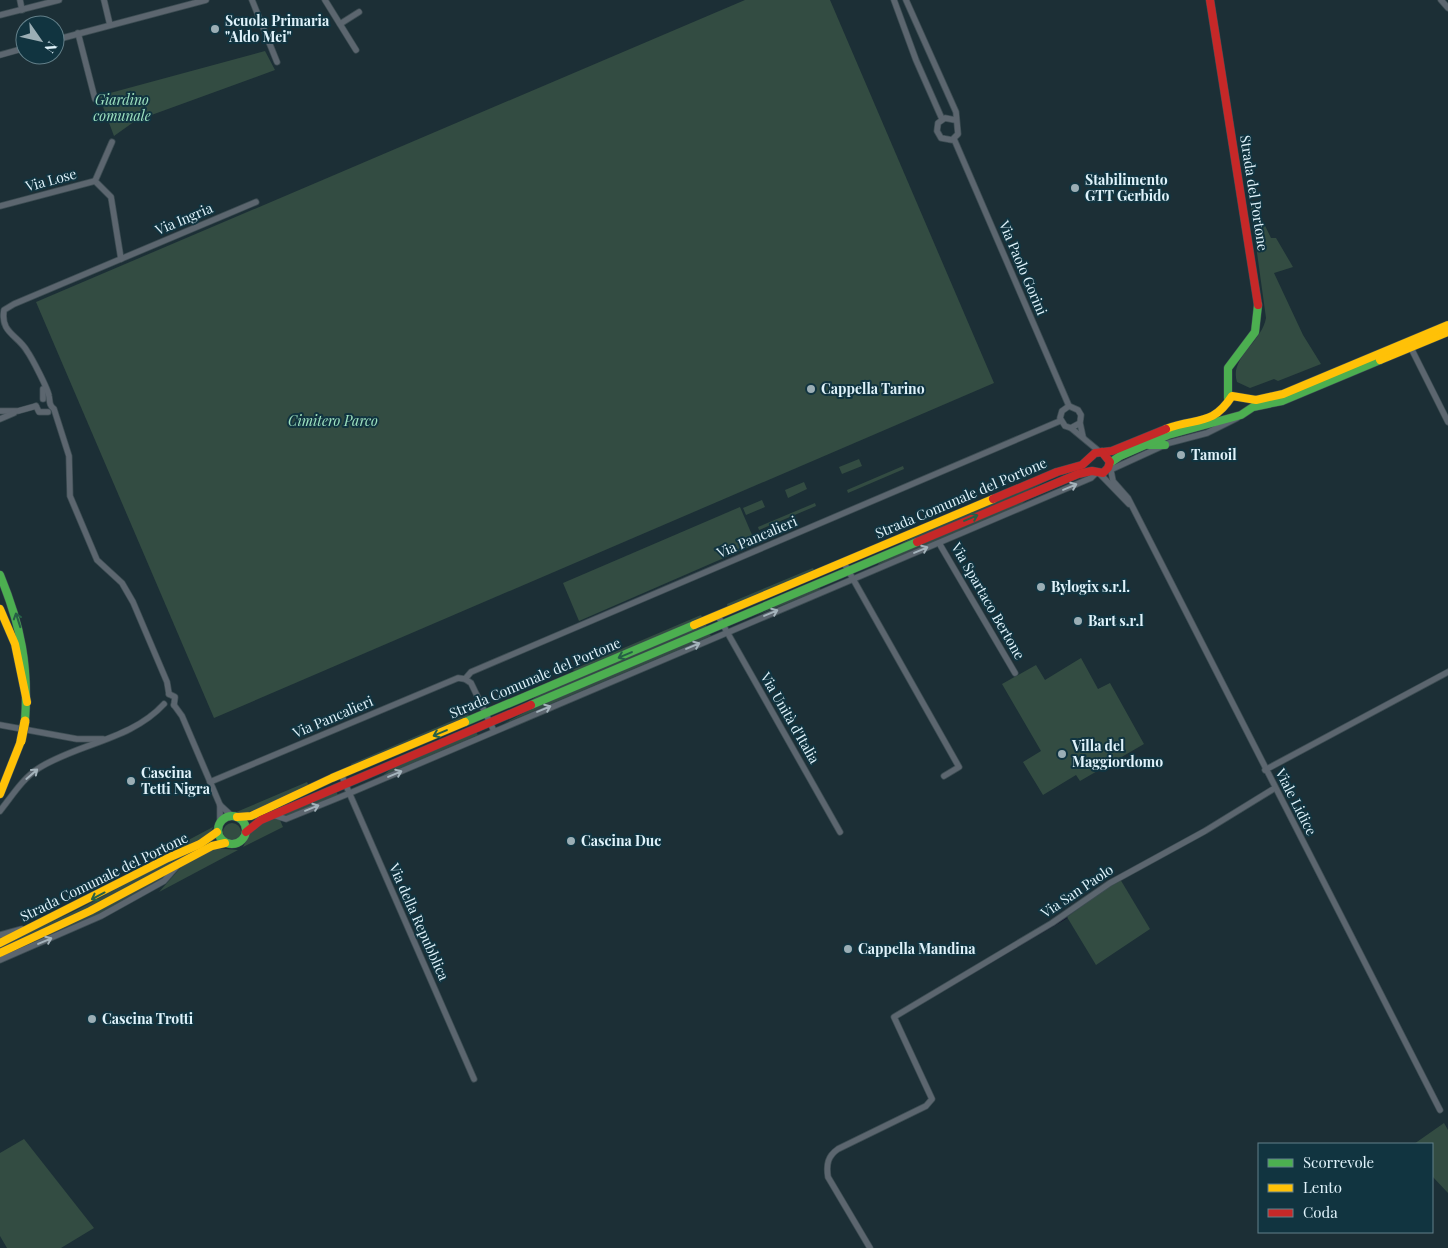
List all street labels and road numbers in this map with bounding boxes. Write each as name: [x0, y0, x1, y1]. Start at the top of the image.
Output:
street label: Strada del Portone: [1236, 134, 1273, 252]
street label: Via Lose: [22, 164, 78, 196]
street label: Via Ingria: [151, 198, 215, 239]
street label: Via Paolo Gorini: [995, 217, 1052, 318]
street label: Strada Comunale del Portone: [872, 453, 1049, 542]
street label: Via Pancalieri: [713, 511, 800, 562]
street label: Via Spartaco Bertone: [947, 538, 1030, 663]
street label: Strada Comunale del Portone: [446, 633, 623, 722]
street label: Via Unità d'Italia: [756, 668, 824, 767]
street label: Via Pancalieri: [289, 691, 376, 742]
street label: Viale Lidice: [1271, 764, 1321, 838]
street label: Strada Comunale del Portone: [17, 828, 191, 926]
street label: Via della Repubblica: [385, 859, 454, 983]
street label: Via San Paolo: [1036, 859, 1117, 922]

